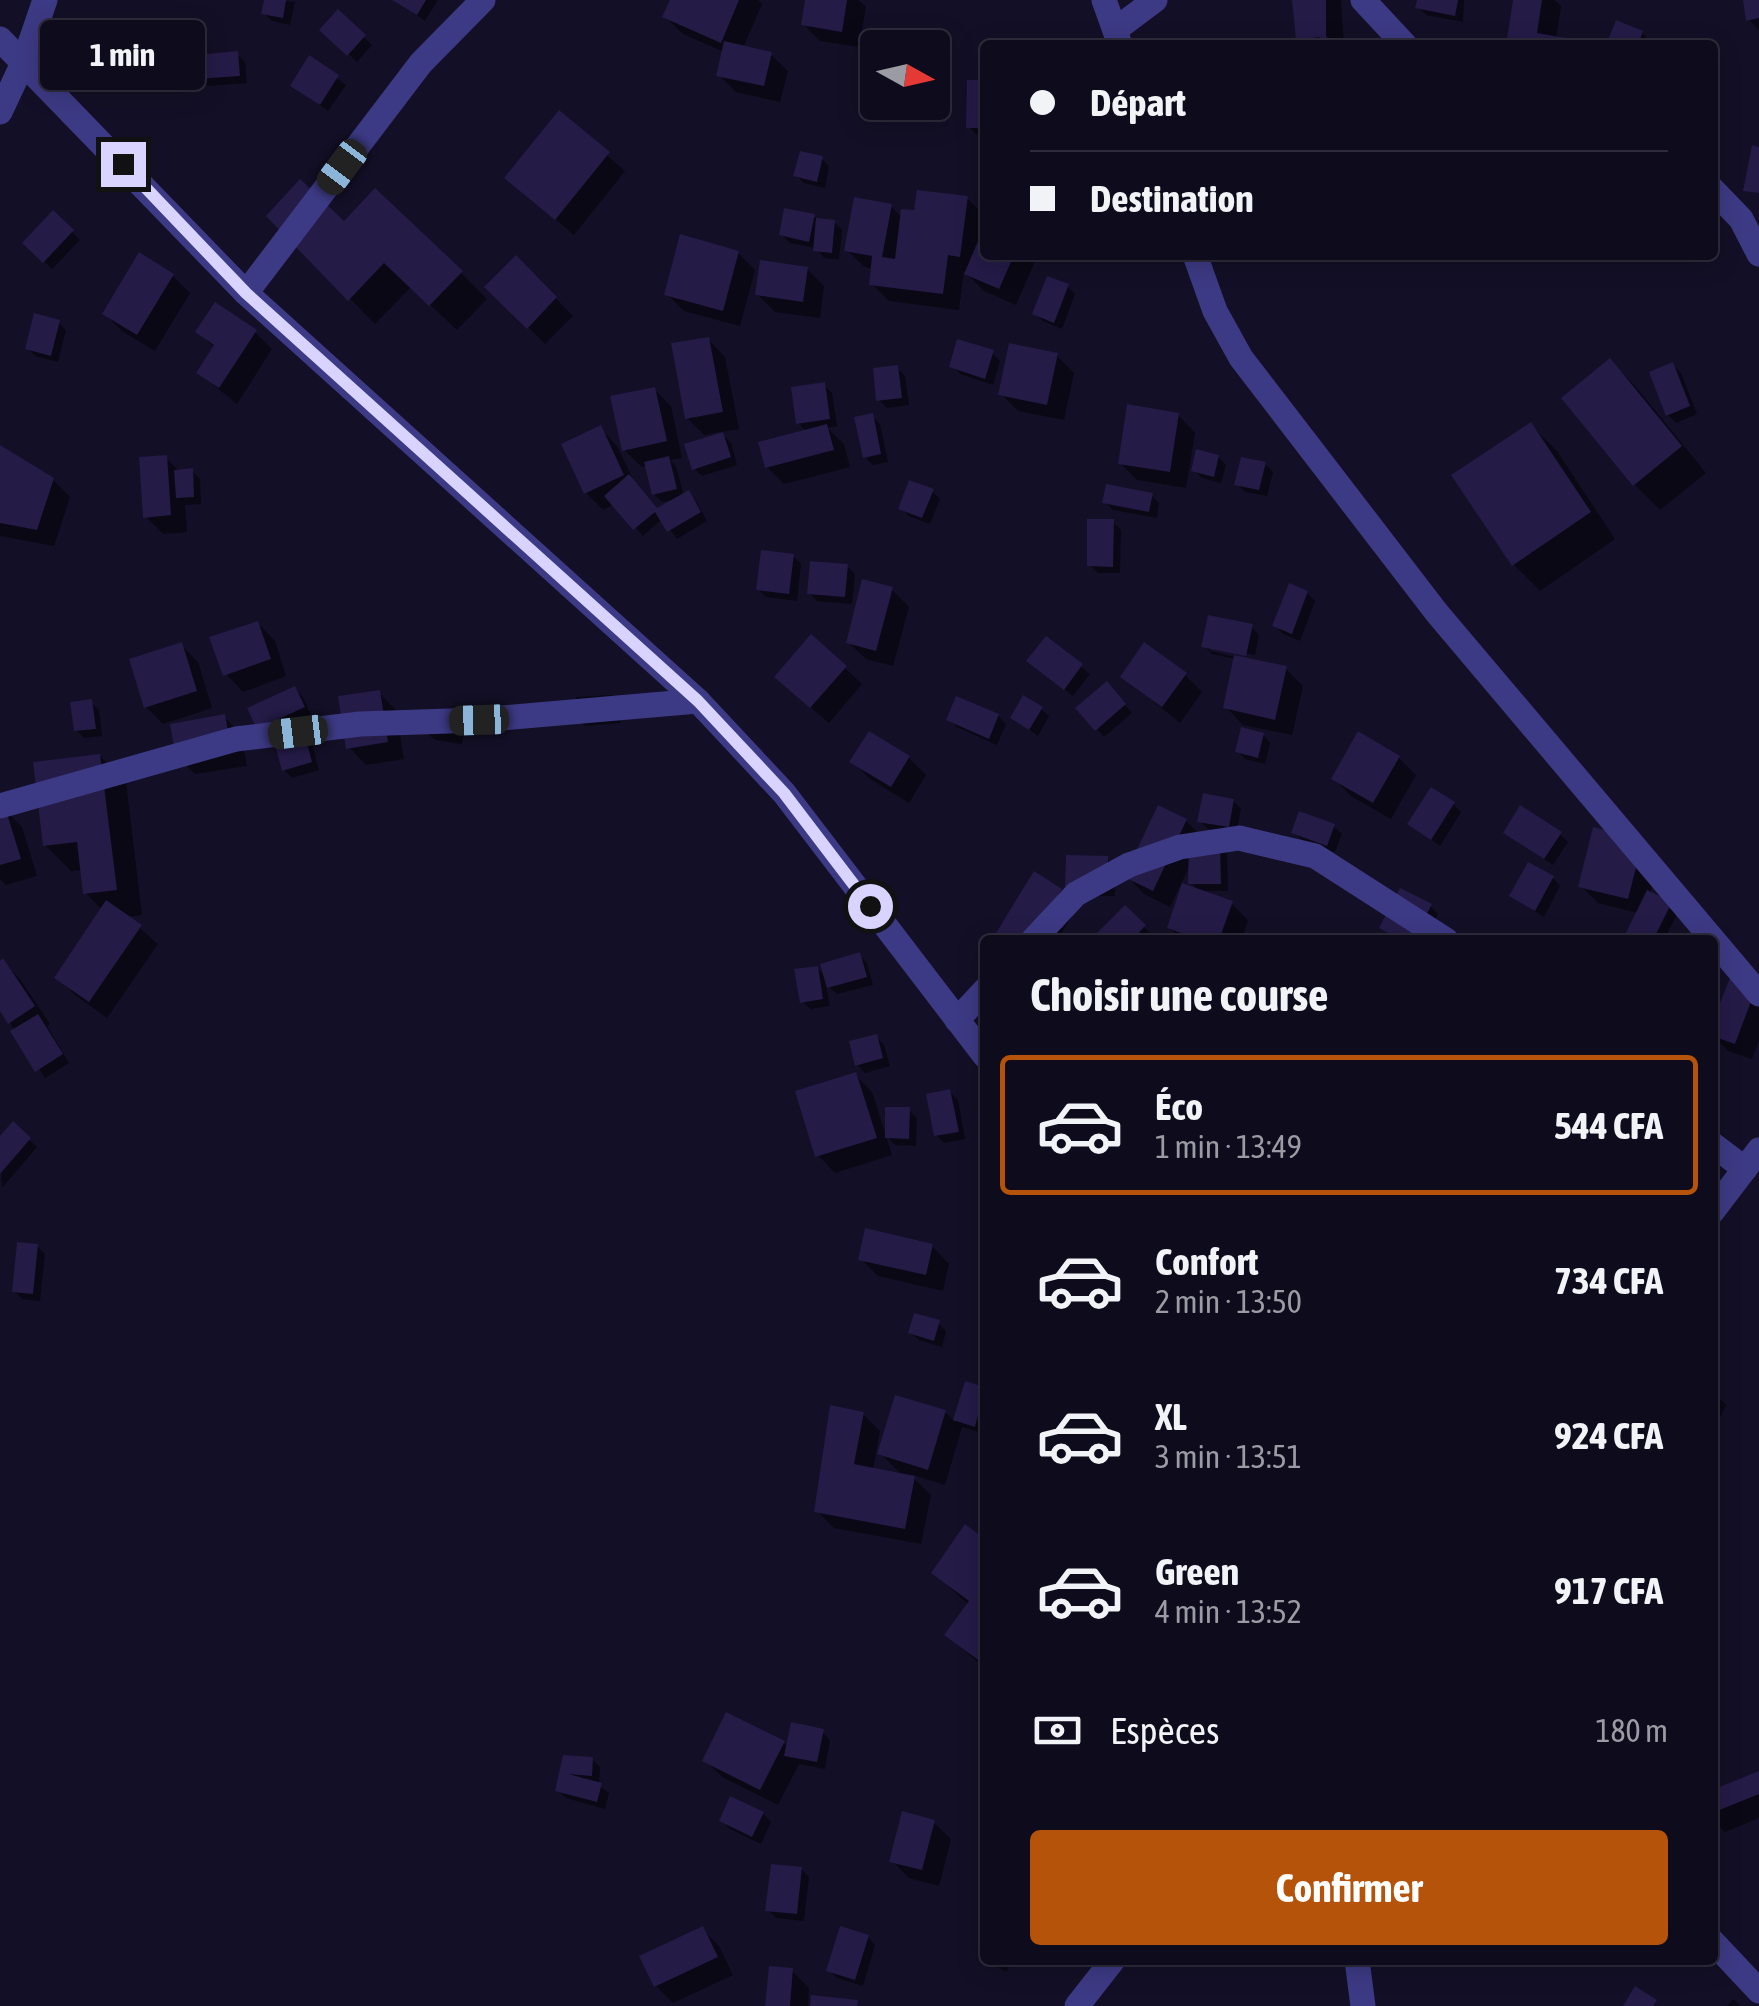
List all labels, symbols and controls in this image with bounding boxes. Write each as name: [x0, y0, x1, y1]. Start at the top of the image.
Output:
callout: 1 min: [41, 19, 206, 89]
north arrow: [860, 30, 950, 120]
map controls: [860, 30, 950, 120]
text: 1 min: [90, 36, 155, 73]
text: Départ: [1090, 81, 1186, 124]
car: [312, 134, 372, 200]
route end: [101, 142, 146, 187]
text: Destination: [1090, 177, 1254, 220]
car: [448, 704, 510, 736]
car: [266, 713, 330, 751]
route start: [848, 884, 893, 929]
text: Choisir une course: [1030, 969, 1329, 1021]
icon: car: [1035, 1080, 1125, 1170]
text: Éco: [1155, 1085, 1203, 1128]
text: 544 CFA: [1554, 1104, 1663, 1147]
text: 1 min · 13:49: [1155, 1128, 1302, 1165]
icon: car: [1035, 1235, 1125, 1325]
text: Confort: [1155, 1240, 1259, 1283]
text: 734 CFA: [1554, 1259, 1663, 1302]
text: 2 min · 13:50: [1155, 1283, 1302, 1320]
icon: car: [1035, 1390, 1125, 1480]
text: XL: [1155, 1395, 1187, 1438]
text: 924 CFA: [1554, 1414, 1663, 1457]
text: 3 min · 13:51: [1155, 1438, 1302, 1475]
icon: car: [1035, 1545, 1125, 1635]
text: Green: [1155, 1550, 1239, 1593]
text: 917 CFA: [1554, 1569, 1663, 1612]
text: 4 min · 13:52: [1155, 1593, 1302, 1630]
icon: cash: [1030, 1703, 1085, 1758]
text: Espèces: [1110, 1709, 1219, 1752]
text: 180 m: [1595, 1712, 1668, 1749]
button: Confirmer: [1030, 1830, 1668, 1945]

